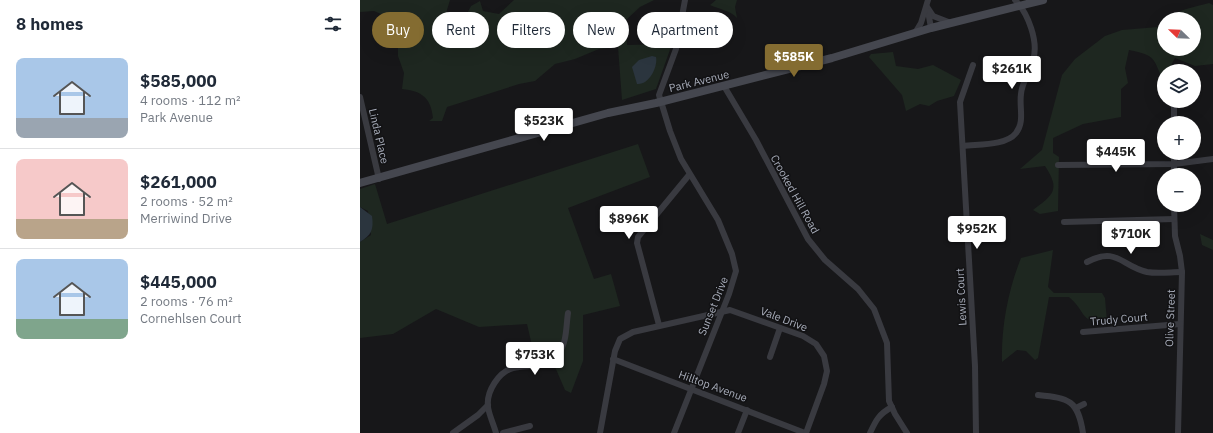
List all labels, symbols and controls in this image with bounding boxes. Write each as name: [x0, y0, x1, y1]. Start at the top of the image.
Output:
chip: Buy: [372, 12, 424, 48]
chip: Rent: [432, 12, 489, 48]
chip: Filters: [497, 12, 565, 48]
chip: New: [573, 12, 629, 48]
chip: Apartment: [637, 12, 733, 48]
north arrow: [1157, 12, 1201, 56]
map controls: [1157, 12, 1201, 212]
text: 8 homes: [16, 13, 83, 35]
icon: filters: [322, 13, 344, 35]
pin: $585K: [766, 44, 822, 78]
text: $585K: [774, 48, 814, 65]
pin: $261K: [984, 56, 1040, 90]
text: $261K: [992, 60, 1032, 77]
button: layers: [1157, 64, 1201, 108]
street label: Park Avenue: [667, 67, 731, 95]
text: $585,000: [140, 70, 217, 92]
icon: home: [48, 74, 96, 122]
text: 4 rooms · 112 m²: [140, 92, 241, 109]
street label: Linda Place: [366, 107, 392, 165]
pin: $523K: [516, 108, 572, 142]
text: Park Avenue: [140, 109, 213, 126]
text: $523K: [524, 112, 564, 129]
button: +: [1157, 116, 1201, 160]
pin: $445K: [1088, 139, 1144, 173]
text: $445K: [1096, 143, 1136, 160]
street label: Crooked Hill Road: [768, 152, 822, 236]
button: −: [1157, 168, 1201, 212]
text: $261,000: [140, 171, 217, 193]
icon: home: [48, 175, 96, 223]
text: 2 rooms · 52 m²: [140, 193, 233, 210]
pin: $896K: [601, 206, 657, 240]
text: Merriwind Drive: [140, 210, 232, 227]
text: $896K: [609, 210, 649, 227]
pin: $952K: [949, 216, 1005, 250]
text: $952K: [957, 220, 997, 237]
pin: $710K: [1103, 221, 1159, 255]
text: $710K: [1111, 225, 1151, 242]
street label: Lewis Court: [952, 268, 970, 326]
text: $445,000: [140, 271, 217, 293]
icon: home: [48, 275, 96, 323]
street label: Sunset Drive: [695, 275, 731, 337]
street label: Olive Street: [1162, 289, 1178, 347]
text: 2 rooms · 76 m²: [140, 293, 233, 310]
street label: Vale Drive: [758, 304, 810, 334]
street label: Trudy Court: [1090, 309, 1148, 328]
text: Cornehlsen Court: [140, 310, 242, 327]
pin: $753K: [507, 342, 563, 376]
text: $753K: [515, 346, 555, 363]
street label: Hilltop Avenue: [677, 367, 749, 405]

